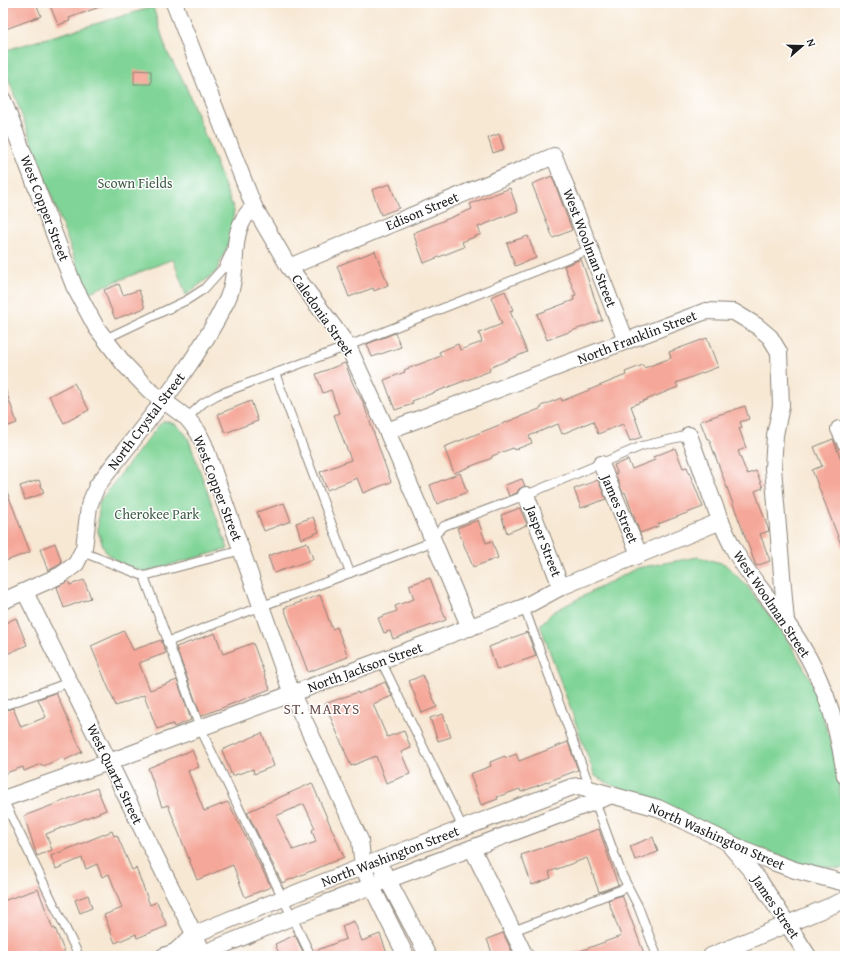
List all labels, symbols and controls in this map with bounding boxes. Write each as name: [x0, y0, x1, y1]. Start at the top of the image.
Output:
north arrow: [782, 26, 822, 66]
text: N: [803, 36, 820, 49]
street label: West Copper Street: [16, 152, 74, 264]
park label: Scown Fields: [97, 173, 173, 193]
street label: West Woolman Street: [558, 186, 622, 310]
street label: Edison Street: [382, 187, 462, 235]
street label: Caledonia Street: [287, 270, 359, 360]
street label: North Franklin Street: [574, 305, 700, 369]
street label: North Crystal Street: [103, 368, 189, 474]
street label: West Copper Street: [189, 432, 247, 544]
street label: James Street: [596, 470, 644, 547]
street label: Jasper Street: [521, 501, 567, 580]
park label: Cherokee Park: [115, 504, 200, 524]
street label: West Woolman Street: [729, 546, 815, 662]
street label: North Jackson Street: [305, 637, 425, 697]
district label: ST. MARYS: [284, 698, 360, 719]
street label: West Quartz Street: [82, 720, 148, 828]
street label: North Washington Street: [646, 797, 788, 875]
street label: North Washington Street: [318, 820, 462, 892]
street label: James Street: [746, 869, 805, 943]

